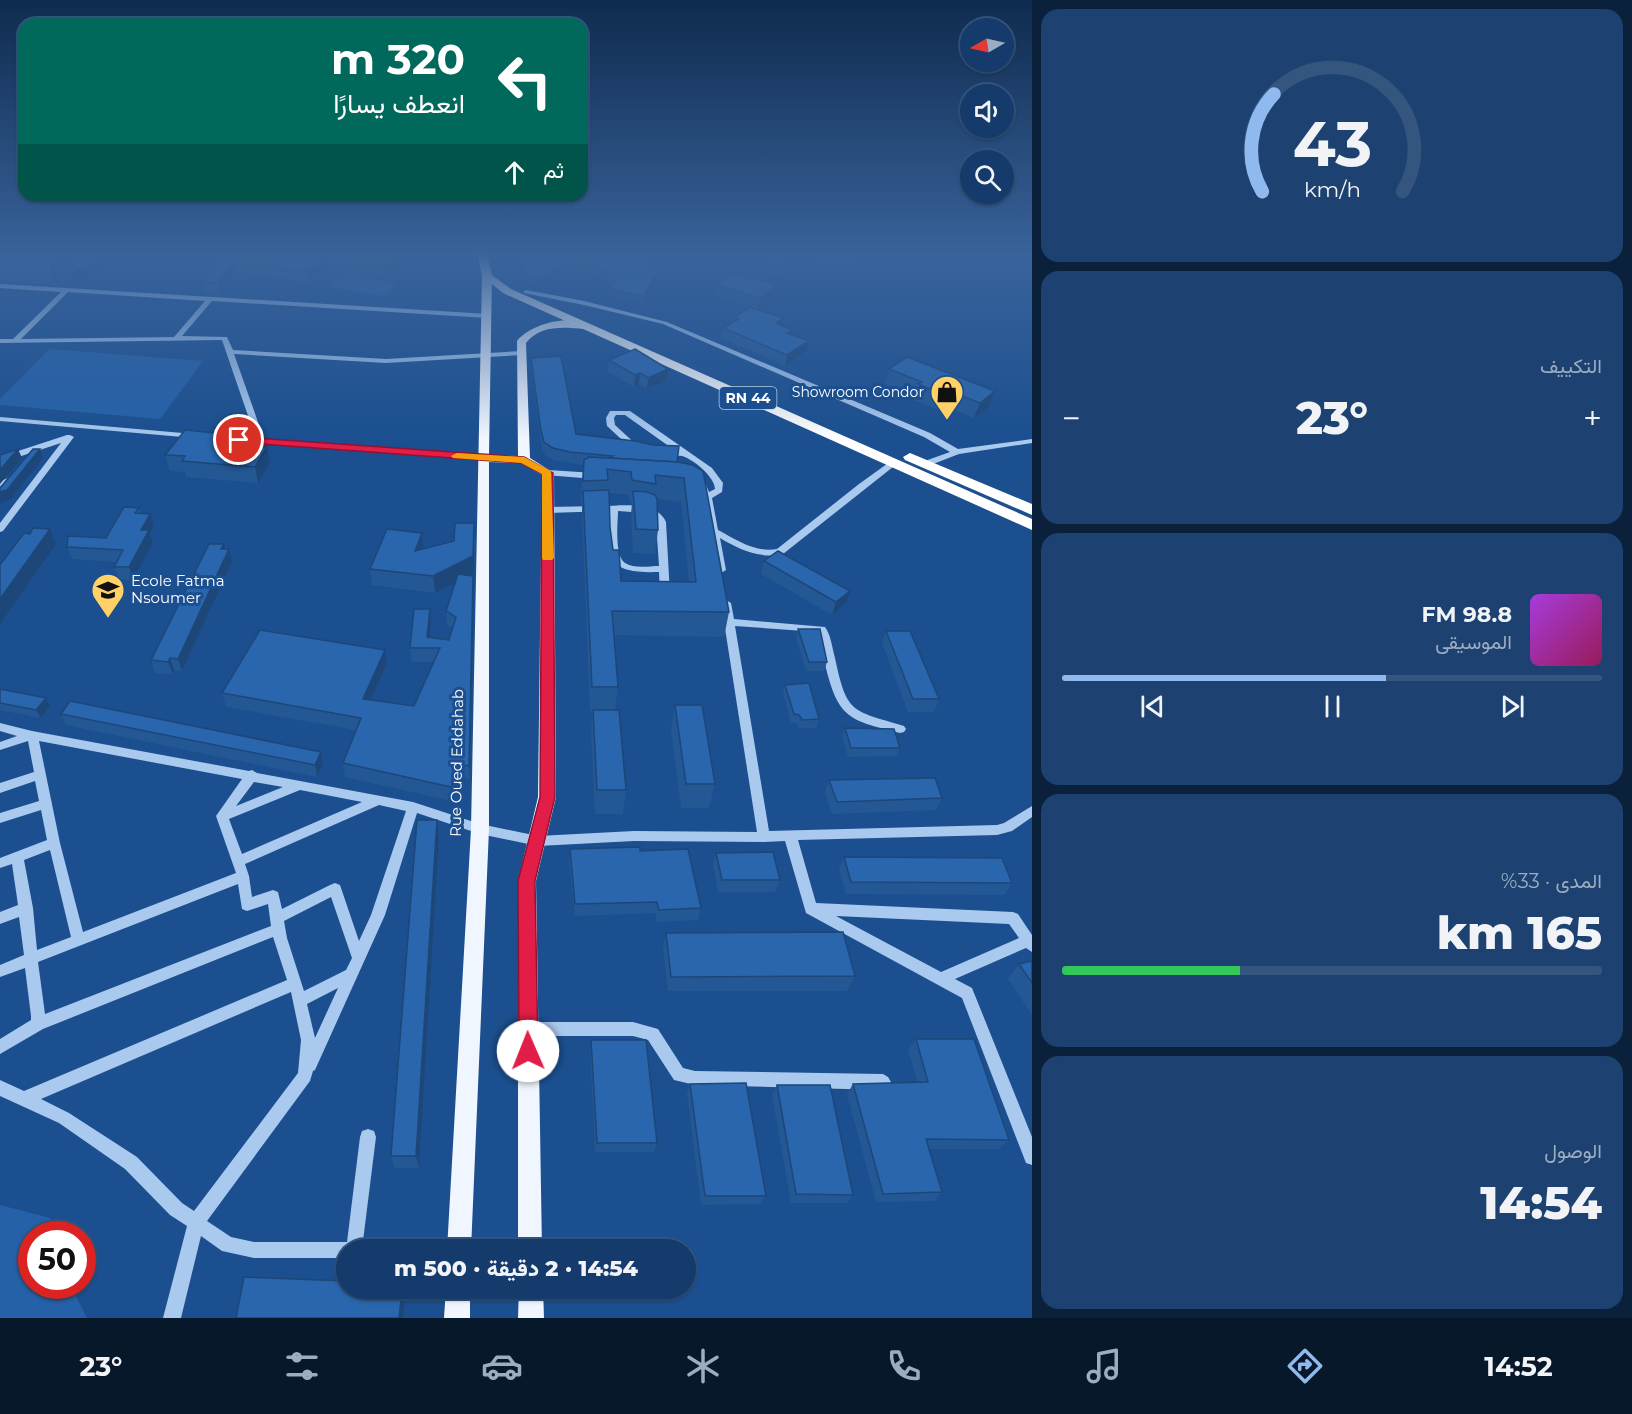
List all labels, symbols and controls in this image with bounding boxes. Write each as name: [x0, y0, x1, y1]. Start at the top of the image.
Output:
north arrow: [960, 18, 1014, 72]
map controls: [960, 18, 1014, 204]
text: 320 m: [331, 33, 465, 85]
icon: left: [486, 42, 564, 120]
button: sound: [960, 84, 1014, 138]
text: انعطف يسارًا: [333, 87, 465, 120]
text: 43: [1292, 107, 1372, 183]
button: search: [960, 150, 1014, 204]
icon: ahead: [498, 156, 531, 189]
text: ثم: [543, 157, 564, 184]
text: km/h: [1303, 177, 1361, 203]
text: التكييف: [1540, 354, 1602, 378]
shop icon: Showroom Condor: [929, 374, 965, 421]
place label: Showroom Condor: [792, 383, 924, 401]
road number: RN 44: [720, 387, 777, 409]
text: 23°: [1296, 390, 1368, 445]
text: −: [1062, 398, 1081, 438]
text: +: [1583, 398, 1602, 438]
pin: [213, 414, 264, 465]
icon: arrive: [222, 423, 255, 456]
place label: Ecole Fatma Nsoumer: [131, 571, 225, 607]
school or university icon: Ecole Fatma Nsoumer: [90, 572, 126, 619]
text: 98.8 FM: [1421, 601, 1512, 628]
text: الموسيقى: [1435, 630, 1512, 654]
street label: Rue Oued Eddahab: [446, 689, 467, 837]
icon: previous: [1136, 690, 1169, 723]
icon: pause: [1316, 690, 1349, 723]
icon: next: [1496, 690, 1529, 723]
text: المدى · 33%: [1501, 869, 1602, 893]
text: 165 km: [1437, 905, 1602, 960]
position arrow: [496, 1019, 560, 1083]
text: الوصول: [1544, 1139, 1602, 1163]
text: 14:54: [1480, 1175, 1602, 1230]
speed limit sign: 50: [18, 1221, 96, 1299]
text: 14:54 · 2 دقيقة · 500 m: [394, 1255, 638, 1282]
icon: filters: [281, 1345, 323, 1387]
icon: car: [481, 1345, 523, 1387]
icon: climate: [682, 1345, 724, 1387]
icon: phone: [883, 1345, 925, 1387]
icon: music: [1083, 1345, 1125, 1387]
icon: directions: [1284, 1345, 1326, 1387]
text: 23°: [79, 1350, 122, 1383]
text: 14:52: [1484, 1350, 1553, 1383]

